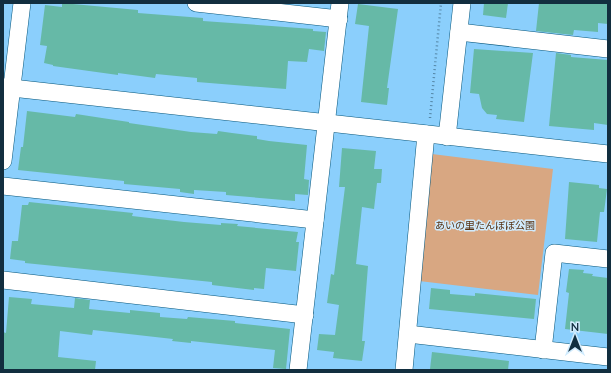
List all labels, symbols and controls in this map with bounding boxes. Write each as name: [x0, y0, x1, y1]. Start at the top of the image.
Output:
park label: あいの里たんぽぽ公園: [435, 219, 535, 231]
north arrow: [555, 317, 595, 357]
text: N: [571, 320, 579, 333]

